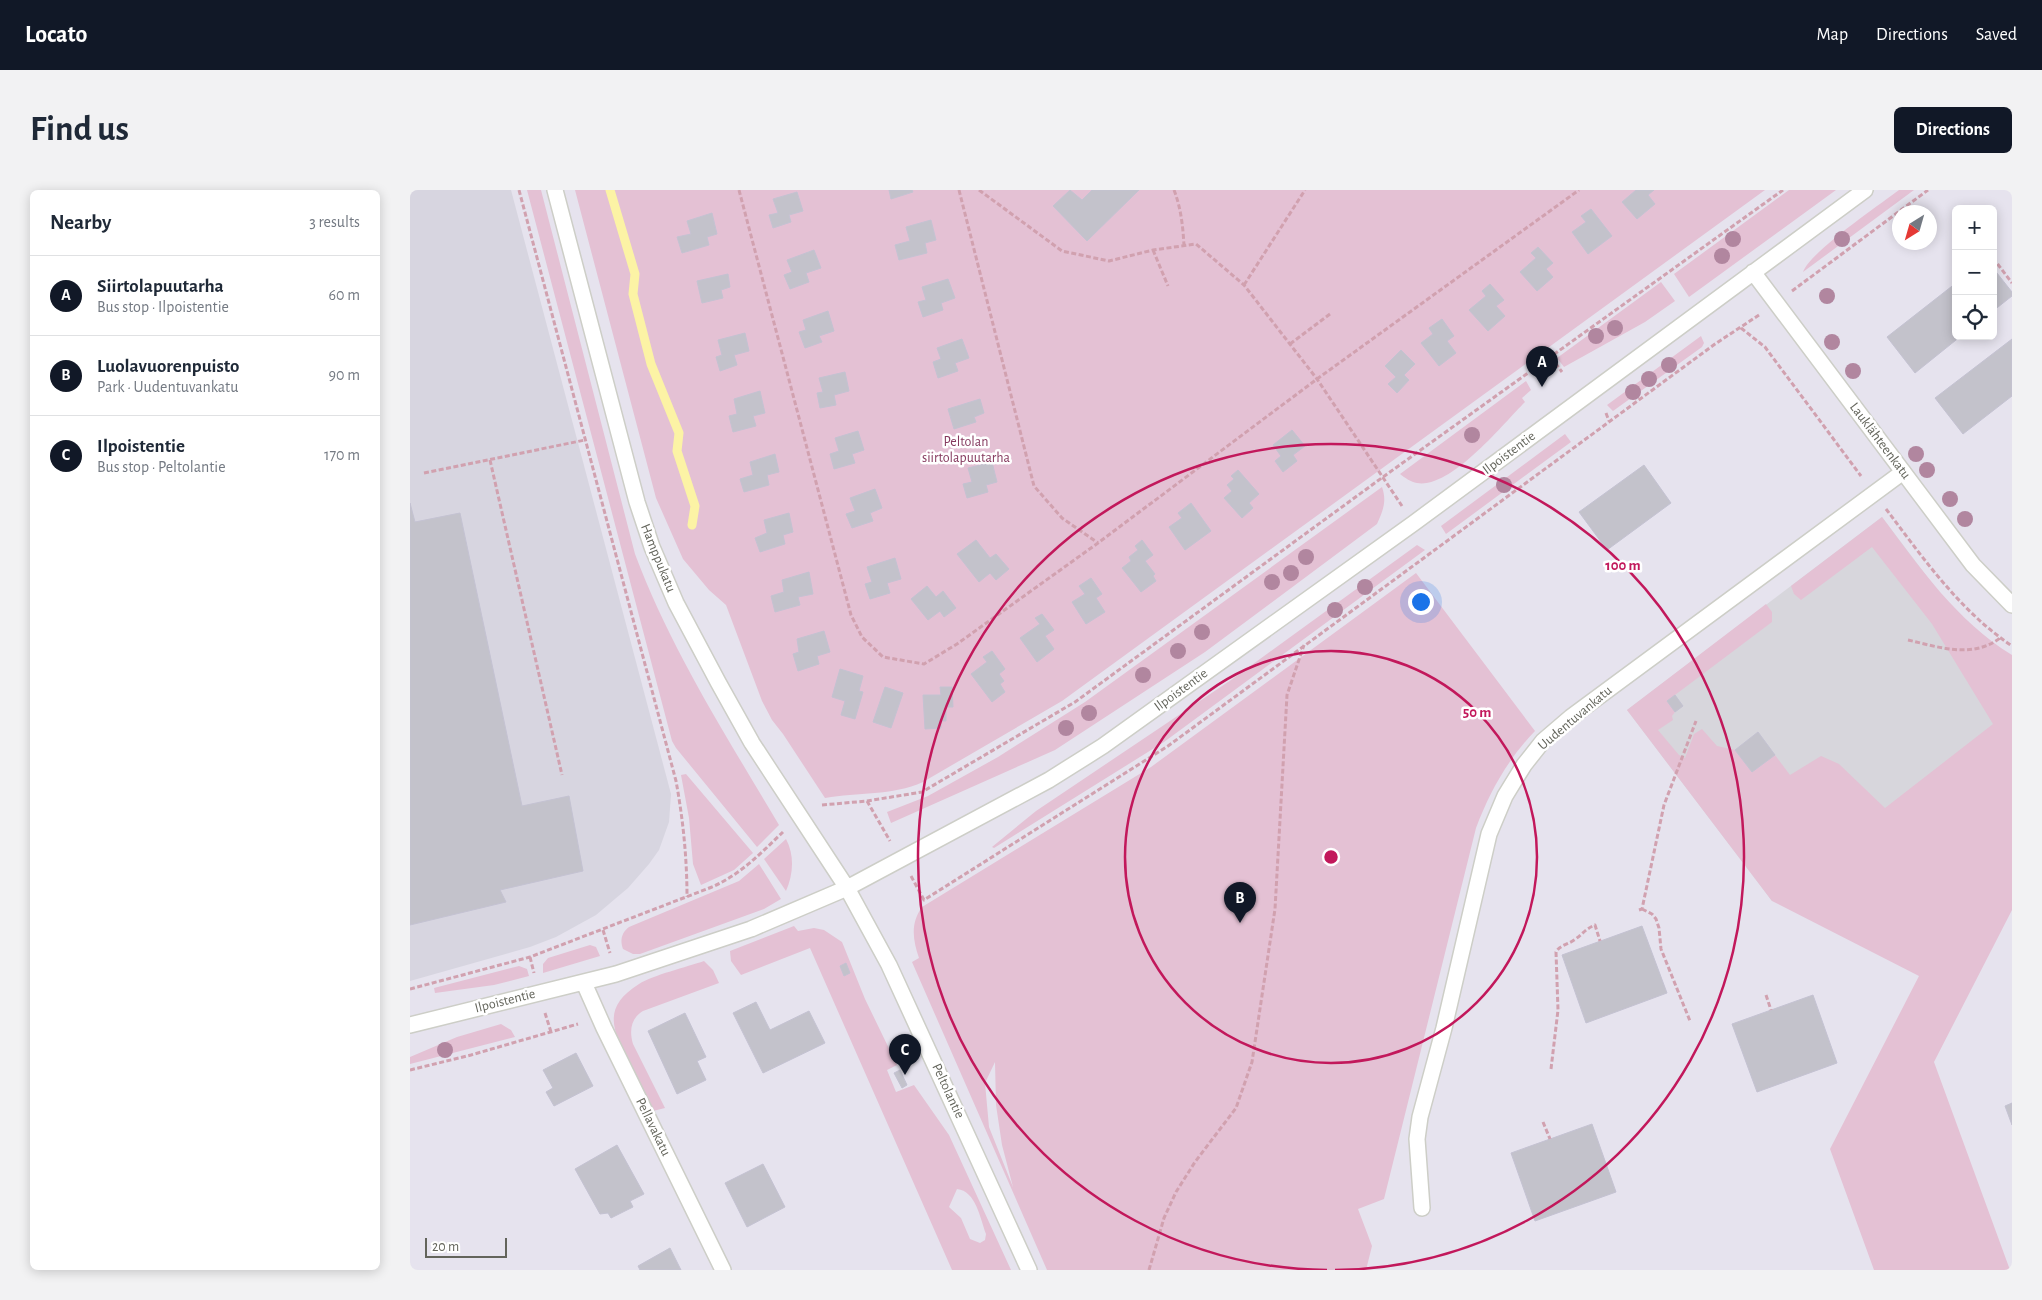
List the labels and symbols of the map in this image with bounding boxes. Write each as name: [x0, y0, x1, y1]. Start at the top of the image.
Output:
north arrow: [1892, 205, 1937, 250]
pin: A: [1526, 346, 1558, 387]
street label: Lauklähteenkatu: [1847, 400, 1913, 482]
street label: Ilpoistentie: [1480, 429, 1538, 477]
park label: Peltolan siirtolapuutarha: [922, 435, 1011, 465]
street label: Hamppukatu: [638, 522, 678, 594]
text: 100 m: [1605, 558, 1641, 573]
your location: [1408, 589, 1434, 615]
street label: Ilpoistentie: [1152, 666, 1210, 714]
street label: Uudentuvankatu: [1535, 683, 1615, 753]
text: 50 m: [1463, 705, 1491, 720]
centre of rings: [1322, 848, 1340, 866]
pin: B: [1224, 882, 1256, 923]
street label: Ilpoistentie: [473, 987, 537, 1015]
pin: C: [889, 1034, 921, 1075]
street label: Peltolantie: [929, 1061, 967, 1121]
street label: Pellavakatu: [633, 1096, 673, 1158]
scale bar: [425, 1235, 508, 1258]

